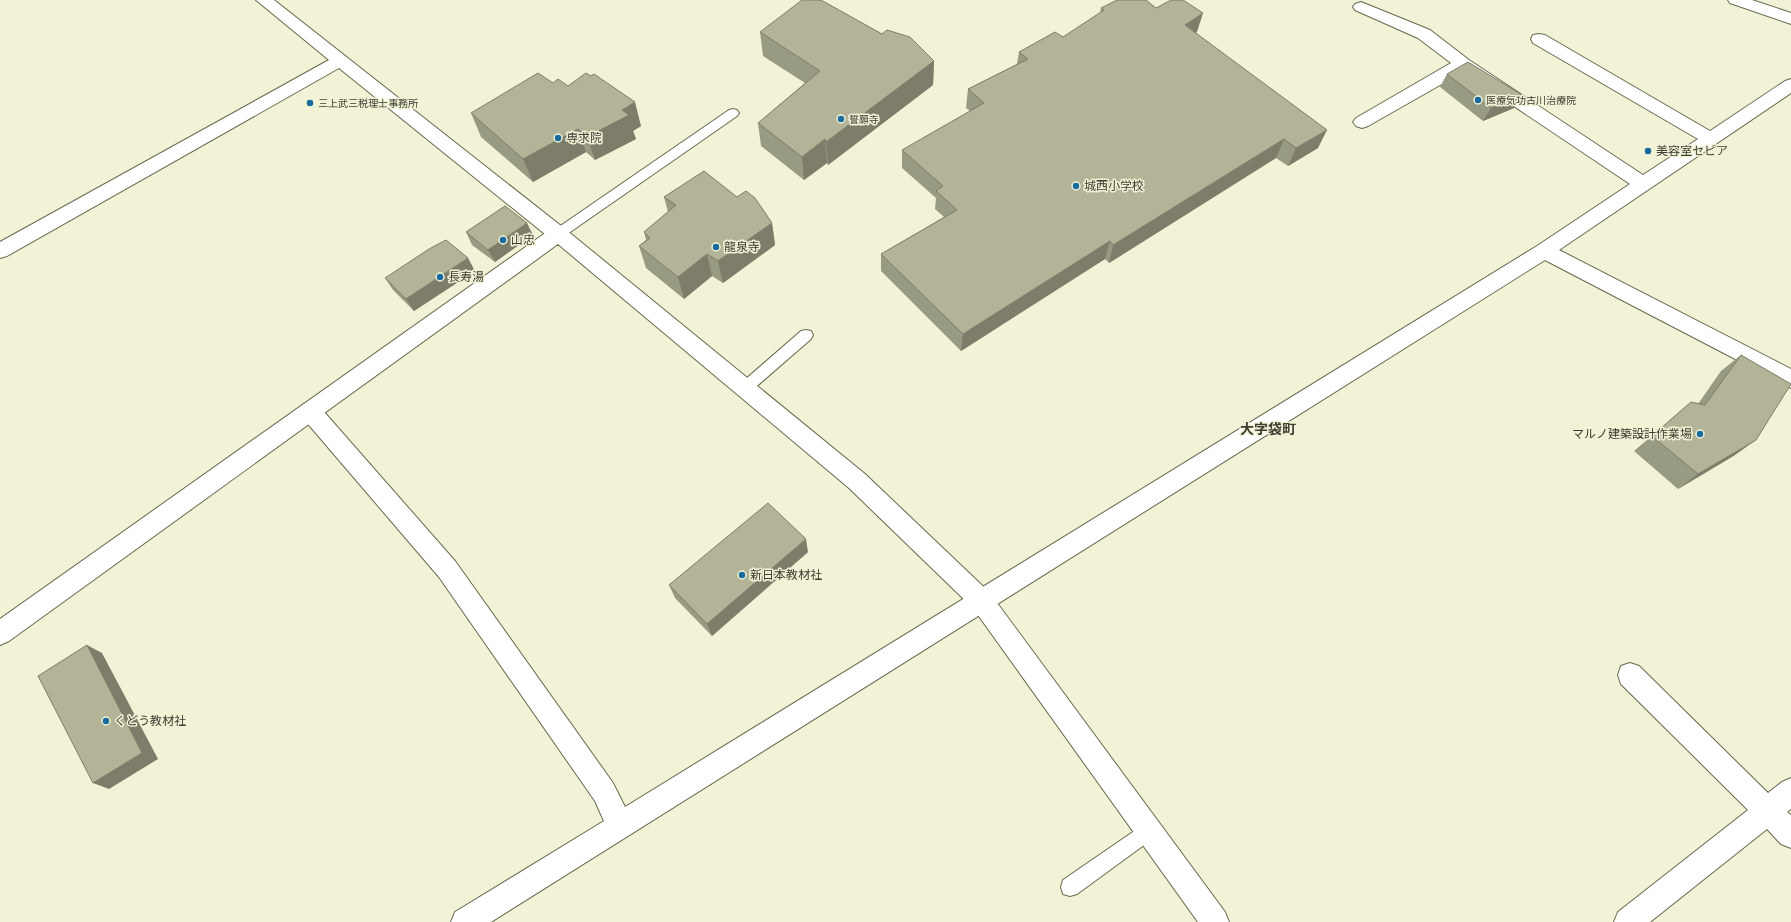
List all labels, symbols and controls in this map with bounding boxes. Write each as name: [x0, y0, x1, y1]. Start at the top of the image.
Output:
marker: 医療気功古川治療院: [1473, 95, 1483, 105]
place label: 医療気功古川治療院: [1486, 95, 1576, 106]
marker: 三上武三税理士事務所: [305, 98, 315, 108]
place label: 三上武三税理士事務所: [318, 98, 418, 109]
marker: 誓願寺: [836, 114, 846, 124]
place label: 誓願寺: [849, 114, 879, 125]
place label: 専求院: [566, 131, 602, 145]
marker: 専求院: [553, 133, 563, 143]
place label: 美容室セピア: [1656, 144, 1728, 158]
marker: 美容室セピア: [1643, 146, 1653, 156]
place label: 城西小学校: [1084, 179, 1144, 193]
marker: 城西小学校: [1071, 181, 1081, 191]
place label: 山忠: [511, 233, 535, 247]
marker: 山忠: [498, 235, 508, 245]
place label: 龍泉寺: [724, 240, 760, 254]
marker: 龍泉寺: [711, 242, 721, 252]
place label: 長寿湯: [448, 270, 484, 284]
marker: 長寿湯: [435, 272, 445, 282]
district label: 大字袋町: [1240, 421, 1296, 437]
place label: マルノ建築設計作業場: [1572, 427, 1692, 441]
marker: マルノ建築設計作業場: [1695, 429, 1705, 439]
place label: 新日本教材社: [750, 568, 822, 582]
marker: 新日本教材社: [737, 570, 747, 580]
place label: くどう教材社: [114, 714, 186, 728]
marker: くどう教材社: [101, 716, 111, 726]

